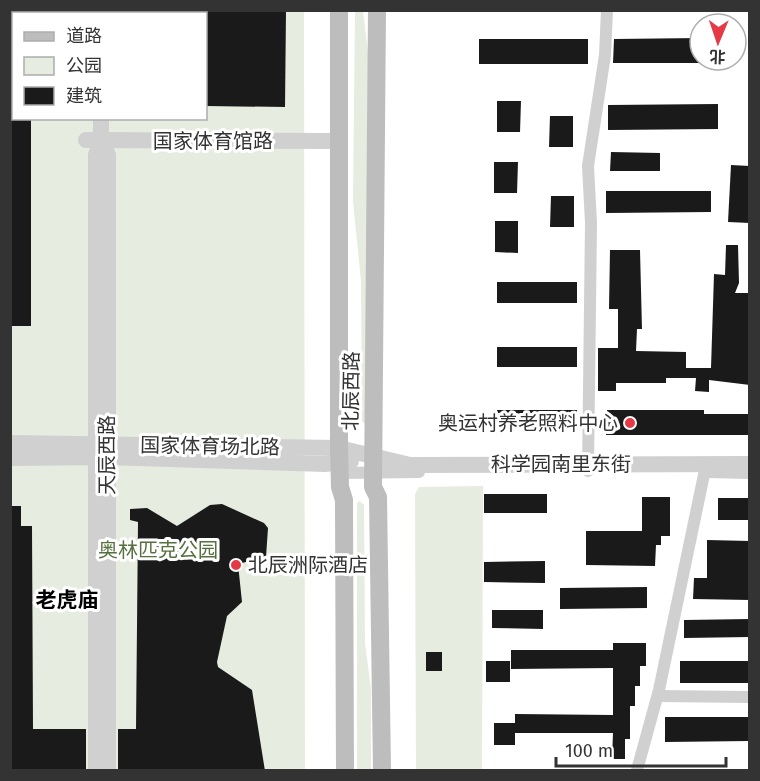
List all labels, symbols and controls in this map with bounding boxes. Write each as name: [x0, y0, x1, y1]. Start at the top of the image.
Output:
legend: [12, 12, 207, 120]
north arrow: [688, 12, 748, 72]
text: 道路: [66, 25, 102, 47]
text: 北: [709, 47, 726, 66]
text: 公园: [66, 55, 102, 77]
text: 建筑: [66, 85, 102, 107]
street label: 国家体育馆路: [153, 129, 273, 153]
street label: 北辰西路: [338, 351, 364, 431]
place label: 奥运村养老照料中心: [438, 411, 618, 435]
street label: 天辰西路: [95, 415, 119, 495]
marker: 奥运村养老照料中心: [623, 416, 637, 430]
street label: 国家体育场北路: [140, 433, 280, 459]
street label: 科学园南里东街: [491, 452, 631, 476]
park label: 奥林匹克公园: [98, 538, 218, 562]
place label: 北辰洲际酒店: [248, 553, 368, 577]
marker: 北辰洲际酒店: [229, 558, 243, 572]
district label: 老虎庙: [36, 587, 99, 613]
scale bar: [556, 730, 726, 768]
text: 100 m: [565, 740, 613, 762]

